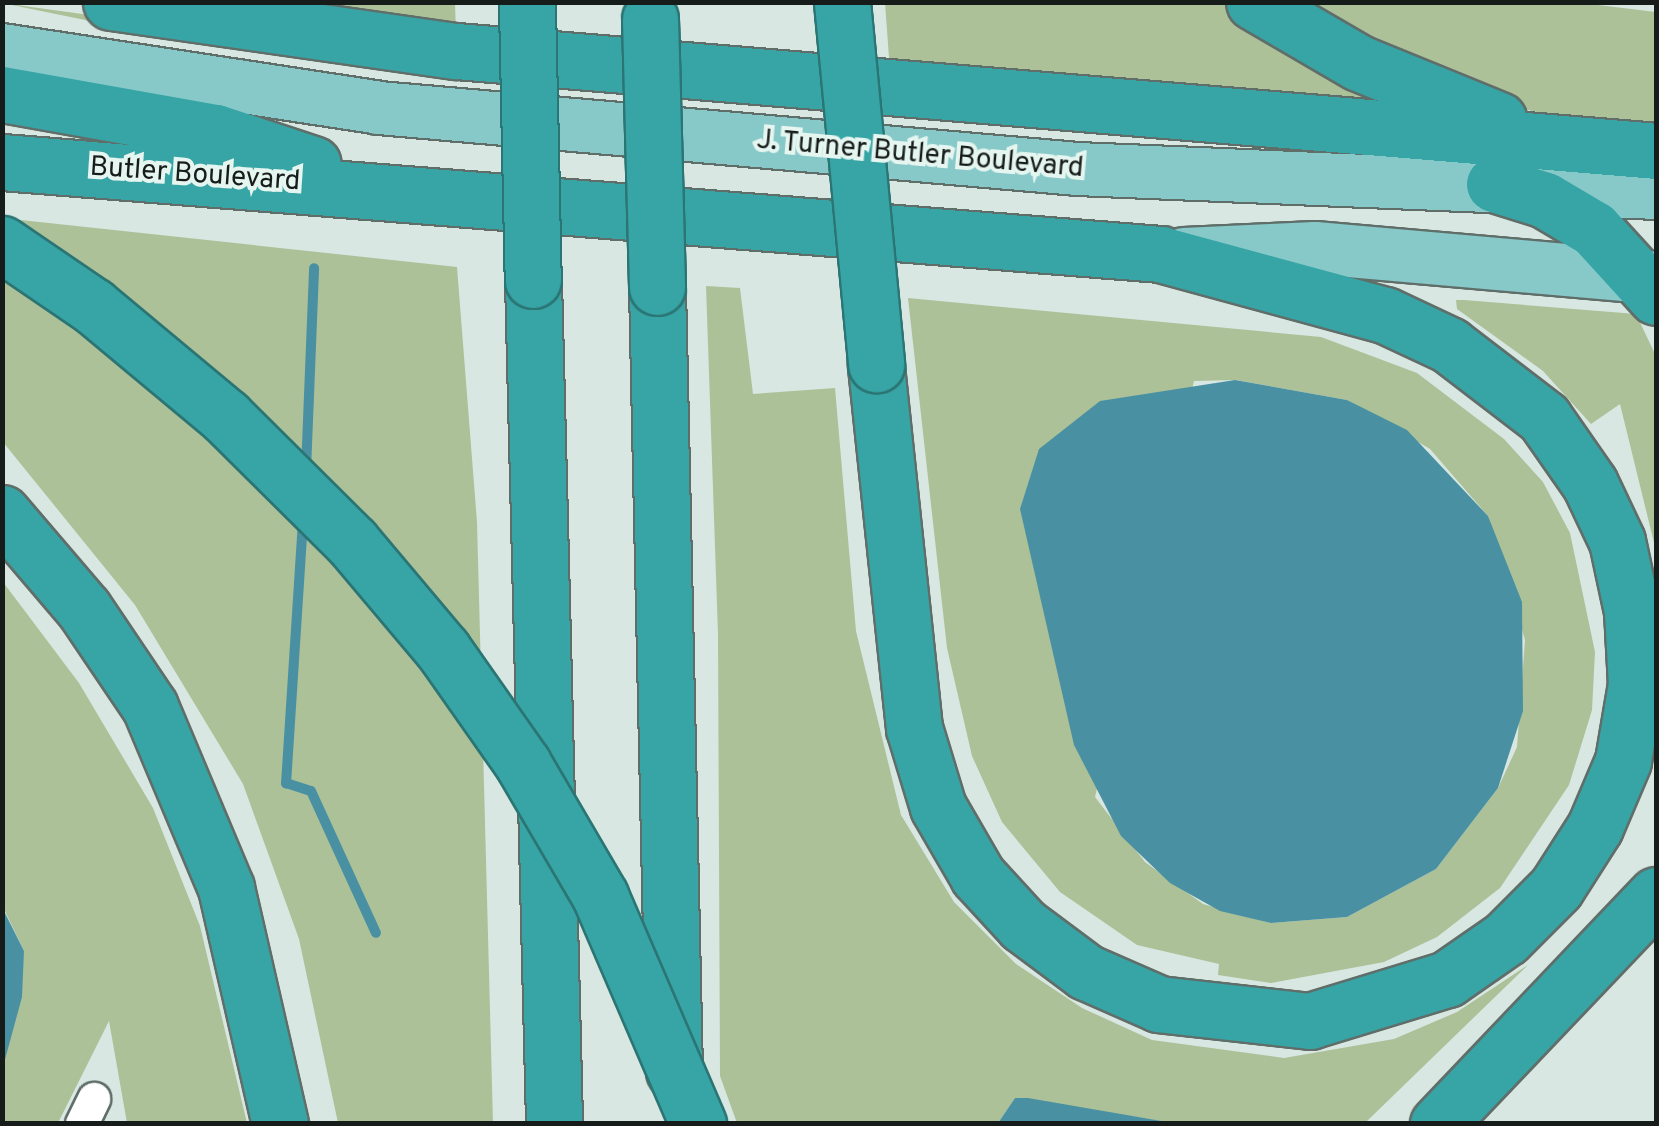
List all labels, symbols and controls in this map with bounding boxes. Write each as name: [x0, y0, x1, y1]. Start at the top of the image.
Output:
street label: J. Turner Butler Boulevard: [755, 124, 1085, 186]
street label: Butler Boulevard: [89, 151, 301, 199]

